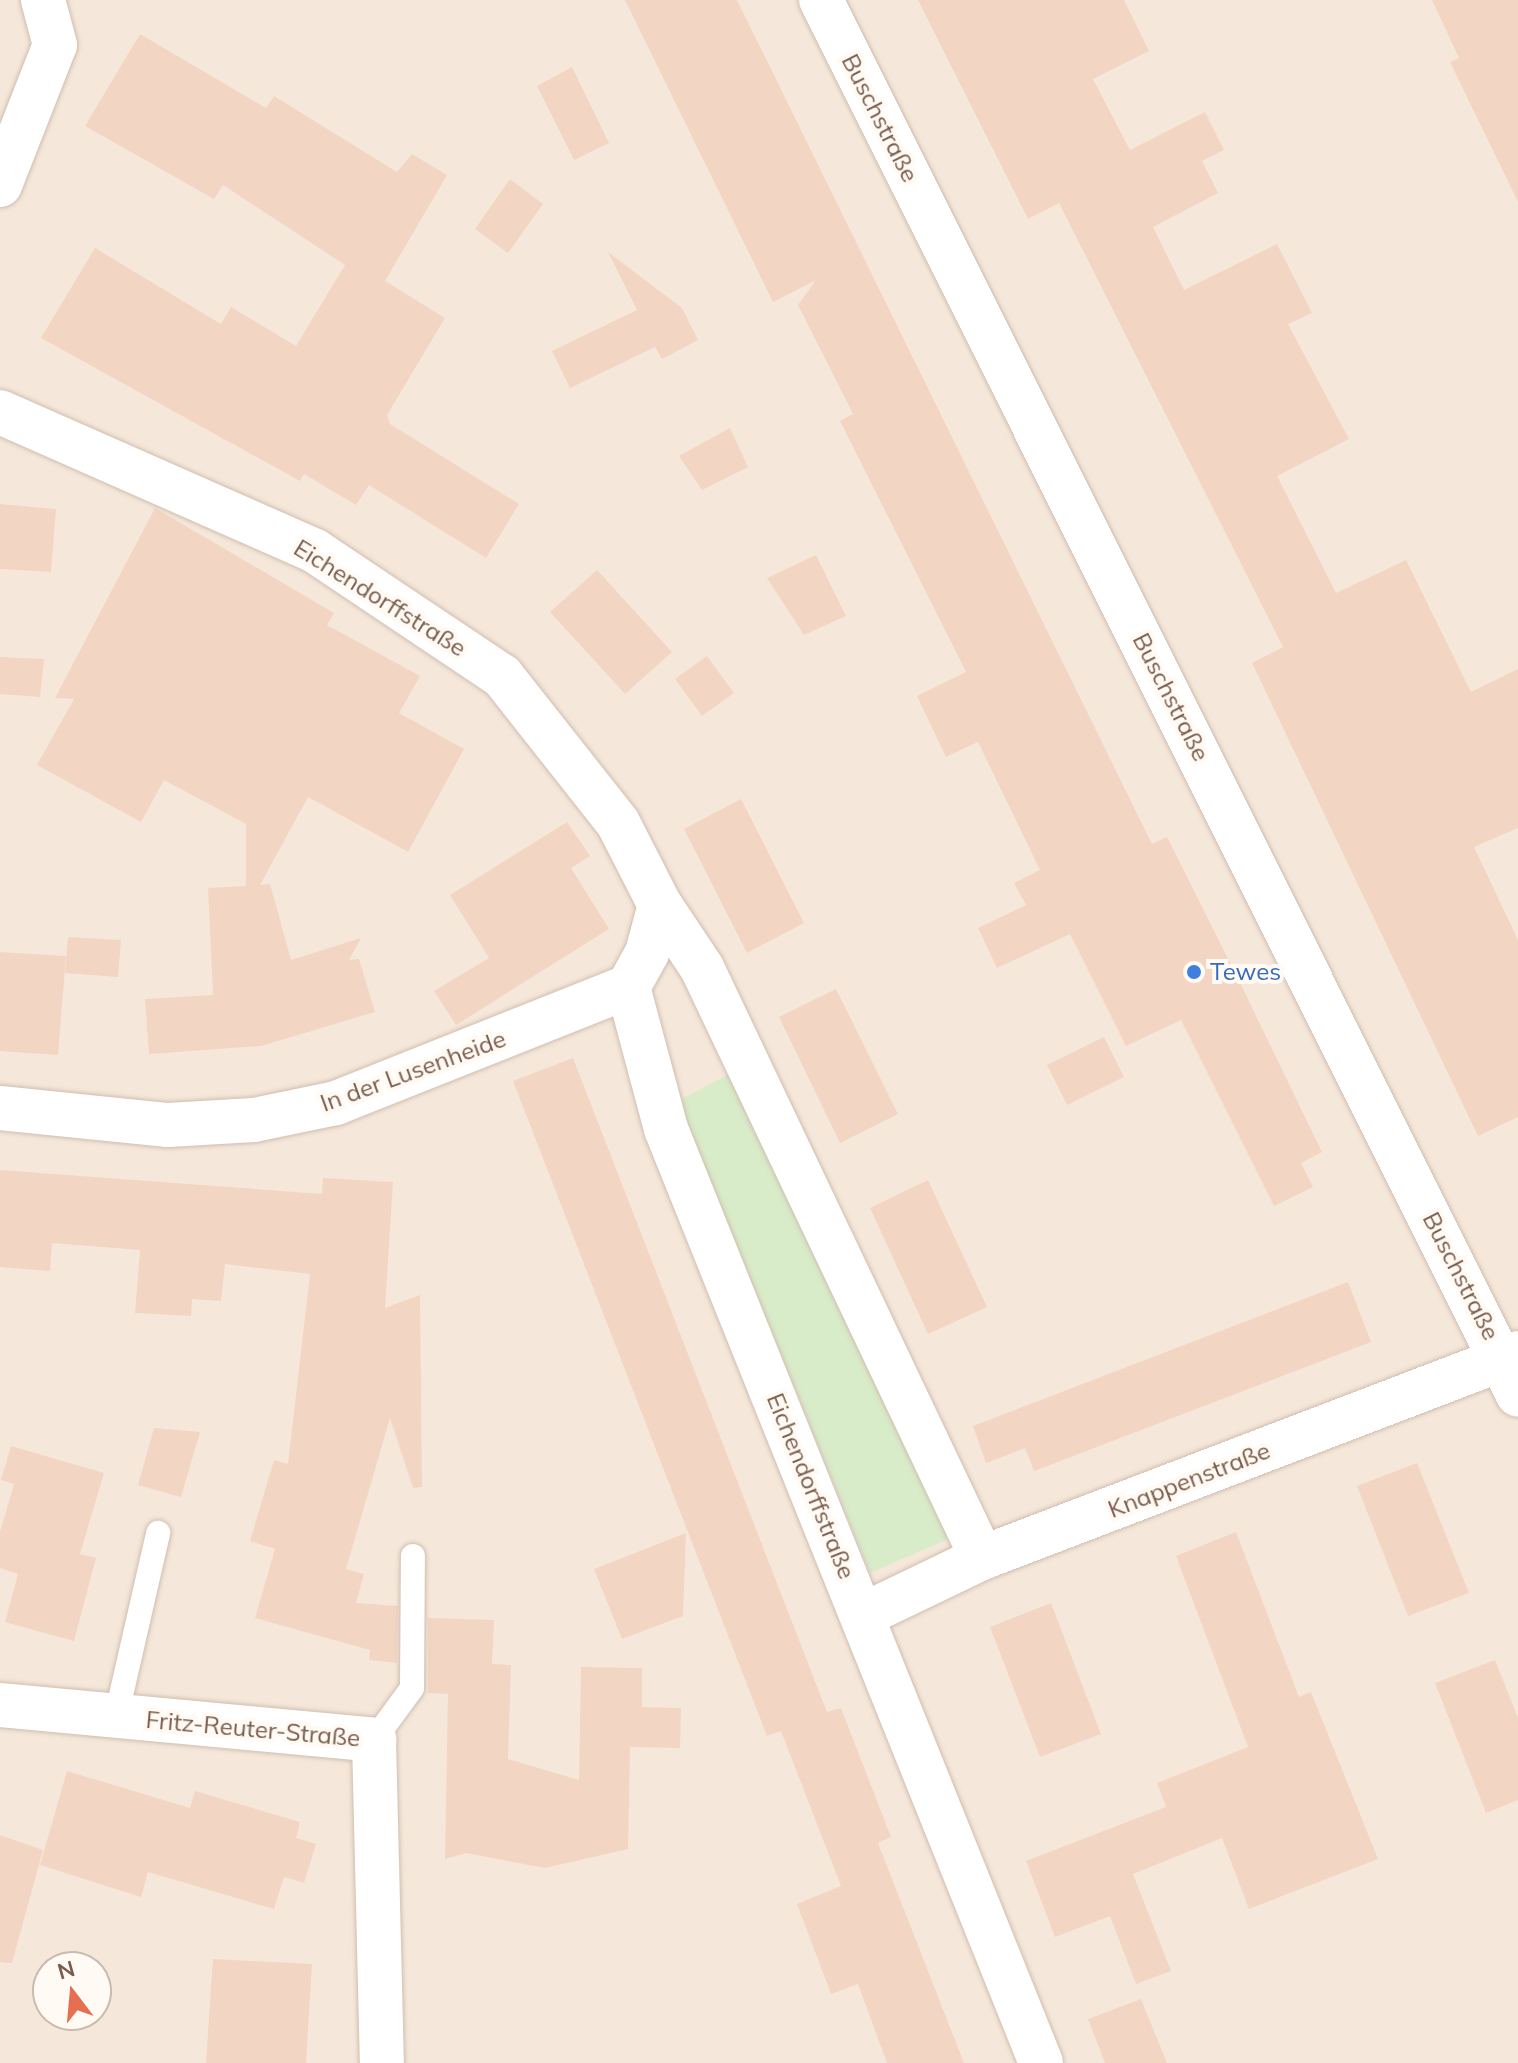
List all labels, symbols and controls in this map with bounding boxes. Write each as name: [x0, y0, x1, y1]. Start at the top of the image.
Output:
street label: Buschstraße: [836, 49, 924, 187]
street label: Eichendorffstraße: [289, 533, 471, 663]
street label: Buschstraße: [1127, 628, 1215, 766]
place label: Tewes: [1210, 958, 1281, 986]
marker: Tewes: [1185, 963, 1203, 981]
street label: In der Lusenheide: [316, 1024, 510, 1118]
street label: Buschstraße: [1417, 1207, 1505, 1345]
street label: Eichendorffstraße: [761, 1389, 861, 1583]
street label: Knappenstraße: [1104, 1436, 1274, 1524]
street label: Fritz-Reuter-Straße: [145, 1705, 361, 1753]
north arrow: [32, 1951, 112, 2031]
text: N: [54, 1954, 78, 1986]

